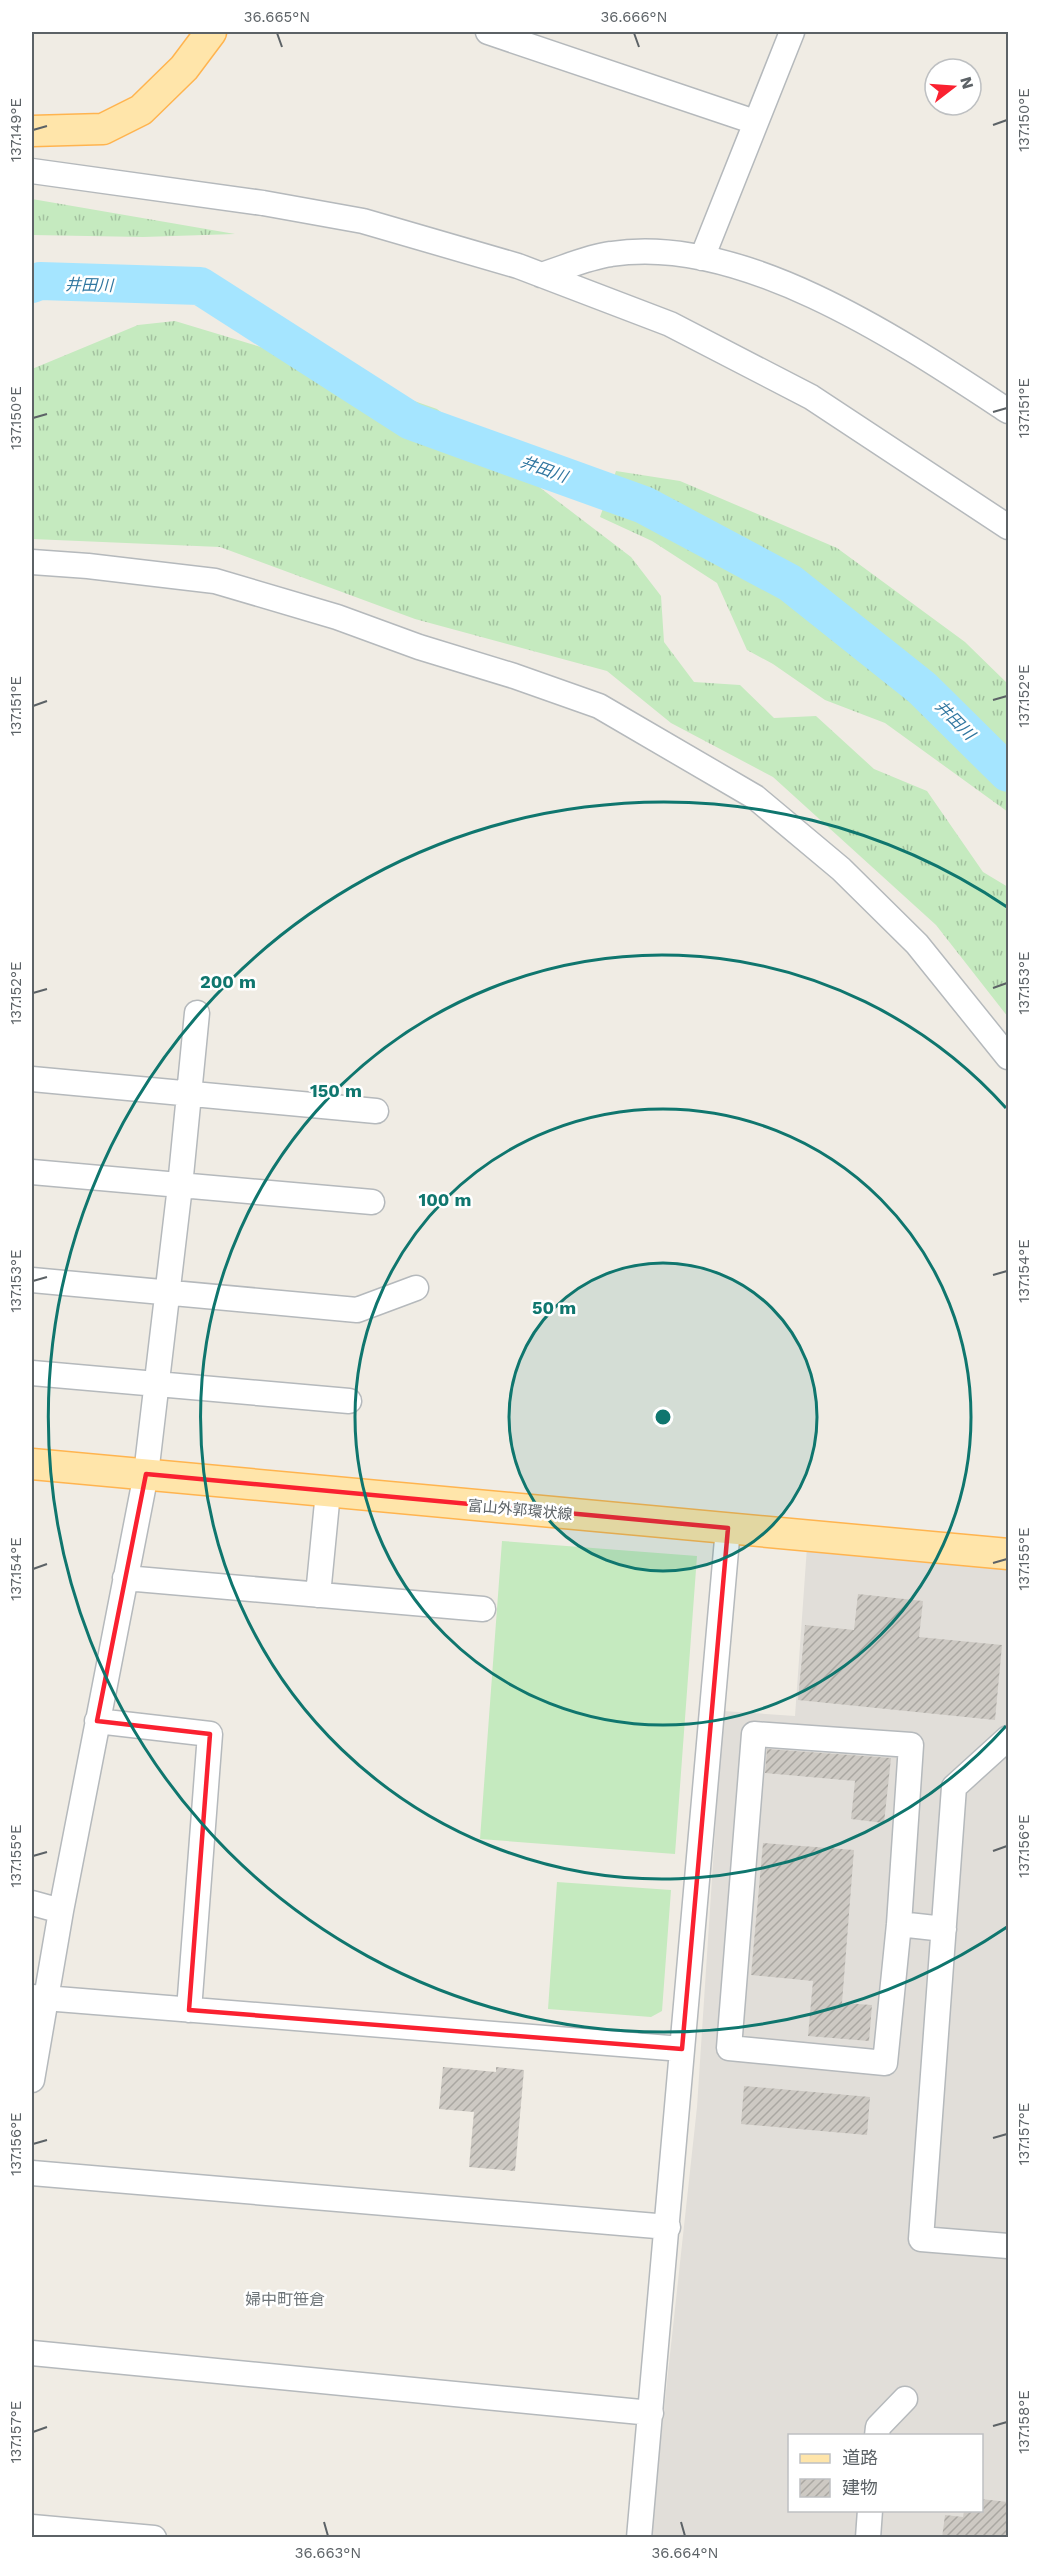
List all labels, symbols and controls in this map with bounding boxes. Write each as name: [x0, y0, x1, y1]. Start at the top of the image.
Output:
text: 36.665°N: [244, 8, 310, 26]
text: 36.666°N: [601, 8, 667, 26]
north arrow: [923, 57, 983, 117]
text: N: [956, 74, 978, 91]
text: 137.150°E: [1015, 88, 1033, 152]
text: 137.149°E: [7, 98, 25, 162]
water label: 井田川: [65, 275, 115, 295]
text: 137.151°E: [1015, 378, 1033, 438]
text: 137.150°E: [7, 386, 25, 450]
water label: 井田川: [518, 452, 572, 487]
text: 137.152°E: [1015, 665, 1033, 728]
text: 137.151°E: [7, 676, 25, 736]
water label: 井田川: [931, 696, 980, 745]
text: 137.153°E: [1015, 952, 1033, 1015]
text: 137.152°E: [7, 962, 25, 1025]
text: 200 m: [200, 971, 256, 992]
text: 150 m: [310, 1080, 362, 1101]
text: 100 m: [418, 1189, 472, 1210]
text: 137.154°E: [1015, 1239, 1033, 1303]
text: 137.153°E: [7, 1250, 25, 1313]
text: 50 m: [532, 1297, 576, 1318]
centre of rings: [653, 1407, 673, 1427]
street label: 富山外郭環状線: [467, 1496, 573, 1524]
text: 137.155°E: [1015, 1528, 1033, 1590]
text: 137.154°E: [7, 1537, 25, 1601]
text: 137.156°E: [1015, 1814, 1033, 1878]
text: 137.155°E: [7, 1825, 25, 1887]
text: 137.157°E: [1015, 2103, 1033, 2165]
text: 137.156°E: [7, 2112, 25, 2176]
district label: 婦中町笹倉: [245, 2290, 325, 2309]
text: 137.158°E: [1015, 2390, 1033, 2454]
text: 137.157°E: [7, 2401, 25, 2463]
legend: [788, 2434, 983, 2512]
text: 道路: [842, 2447, 878, 2468]
text: 建物: [842, 2477, 878, 2498]
text: 36.663°N: [295, 2544, 361, 2562]
text: 36.664°N: [652, 2544, 718, 2562]

